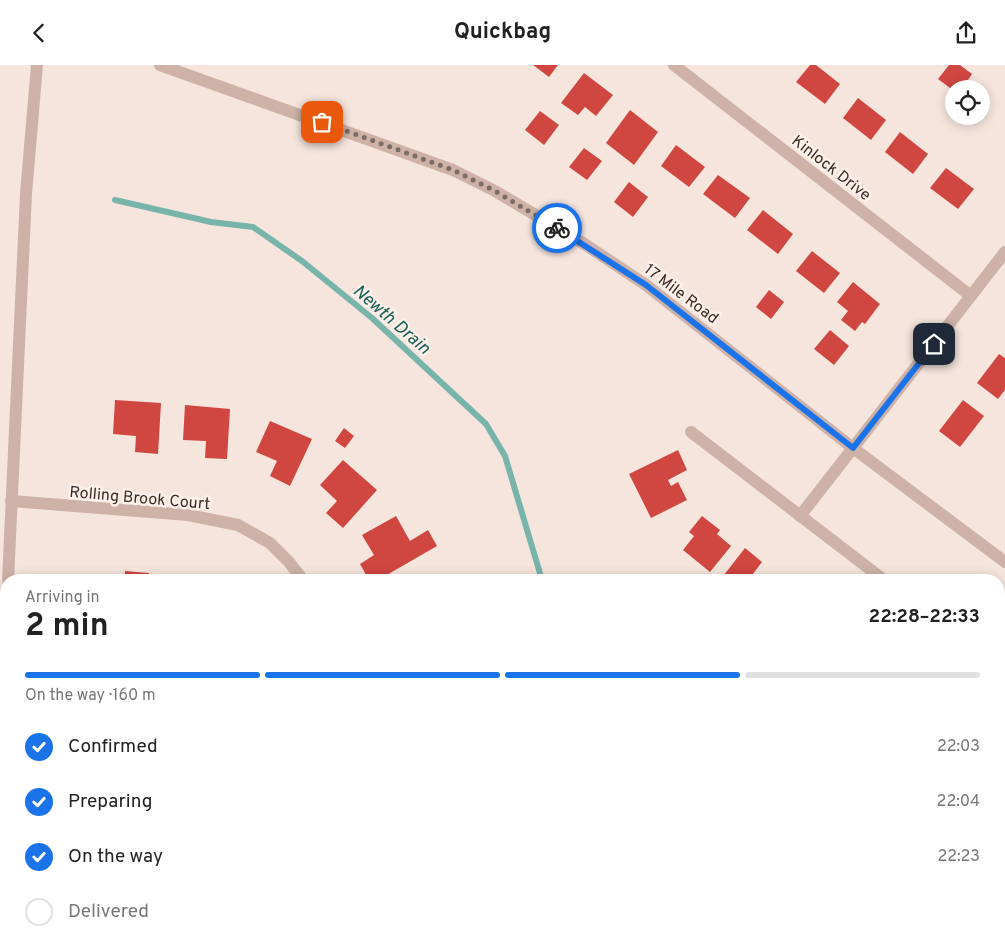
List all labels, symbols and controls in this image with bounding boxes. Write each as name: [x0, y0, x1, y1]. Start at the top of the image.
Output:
icon: back: [25, 19, 53, 47]
text: Quickbag: [454, 19, 551, 46]
icon: share: [952, 19, 980, 47]
map controls: [945, 80, 990, 125]
button: locate: [945, 80, 990, 125]
pin: [301, 101, 343, 143]
icon: bag: [308, 108, 336, 136]
street label: Kinlock Drive: [787, 131, 874, 206]
courier: [532, 203, 582, 253]
icon: bike: [543, 214, 571, 242]
street label: 17 Mile Road: [640, 260, 722, 329]
water label: Newth Drain: [347, 280, 435, 360]
pin: [913, 323, 955, 365]
icon: home: [920, 330, 948, 358]
street label: Rolling Brook Court: [69, 483, 211, 515]
text: Arriving in: [25, 588, 100, 608]
text: 22:28–22:33: [869, 605, 980, 629]
text: 2 min: [25, 607, 109, 647]
text: On the way · 160 m: [25, 686, 156, 706]
icon: check: [25, 733, 53, 761]
text: Confirmed: [68, 735, 158, 759]
text: 22:03: [937, 737, 980, 757]
icon: check: [25, 788, 53, 816]
text: Preparing: [68, 790, 152, 814]
text: 22:04: [937, 792, 980, 812]
icon: check: [25, 843, 53, 871]
text: On the way: [68, 845, 163, 869]
text: 22:23: [937, 847, 980, 867]
text: Delivered: [68, 900, 149, 924]

